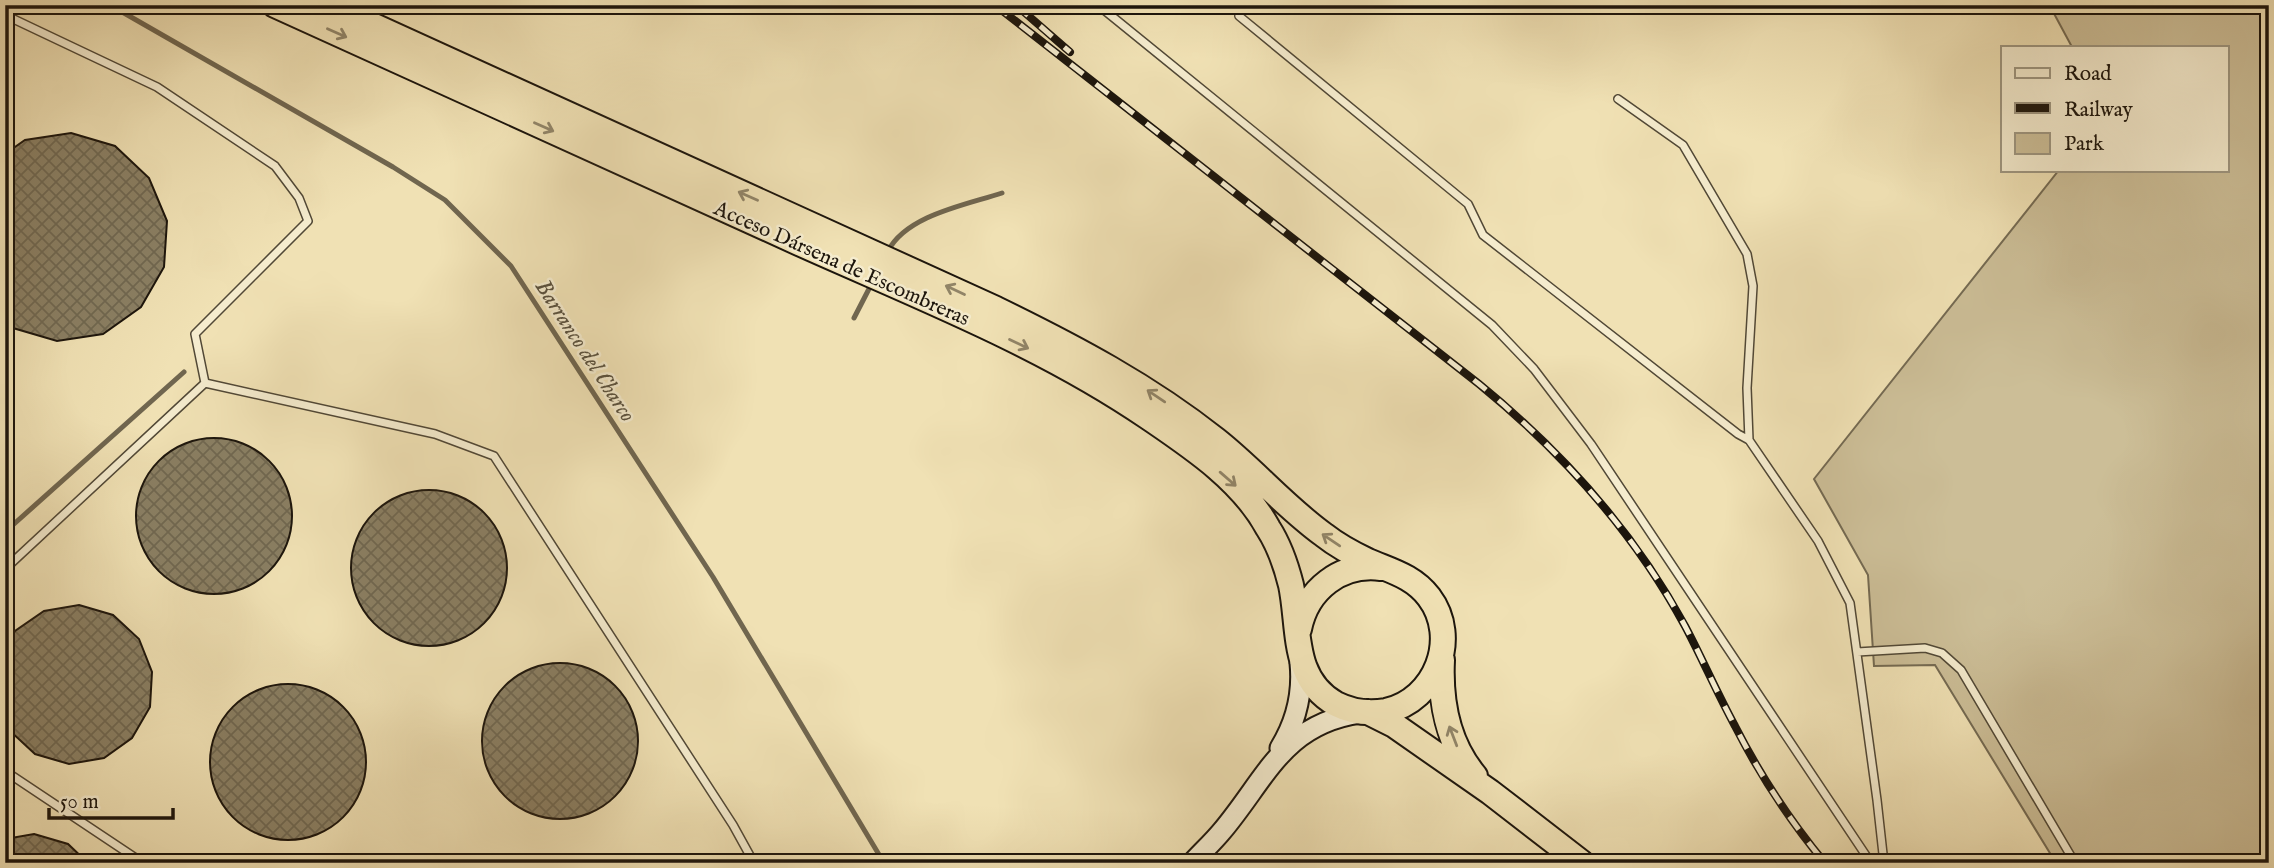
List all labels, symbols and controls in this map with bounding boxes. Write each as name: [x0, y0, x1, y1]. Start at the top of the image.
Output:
one-way arrow: [326, 27, 347, 40]
legend: [2001, 46, 2228, 172]
text: Road: [2064, 61, 2112, 88]
text: Railway: [2064, 97, 2134, 124]
one-way arrow: [533, 121, 554, 134]
text: Park: [2064, 131, 2105, 158]
one-way arrow: [738, 188, 759, 202]
street label: Acceso Dársena de Escombreras: [708, 195, 973, 333]
water label: Barranco del Charco: [528, 274, 642, 428]
one-way arrow: [945, 282, 966, 296]
one-way arrow: [1008, 338, 1029, 351]
one-way arrow: [1147, 389, 1166, 403]
one-way arrow: [1219, 470, 1236, 487]
one-way arrow: [1322, 533, 1342, 547]
one-way arrow: [1446, 726, 1458, 747]
scale bar: [49, 777, 173, 821]
text: 50 m: [60, 789, 99, 816]

